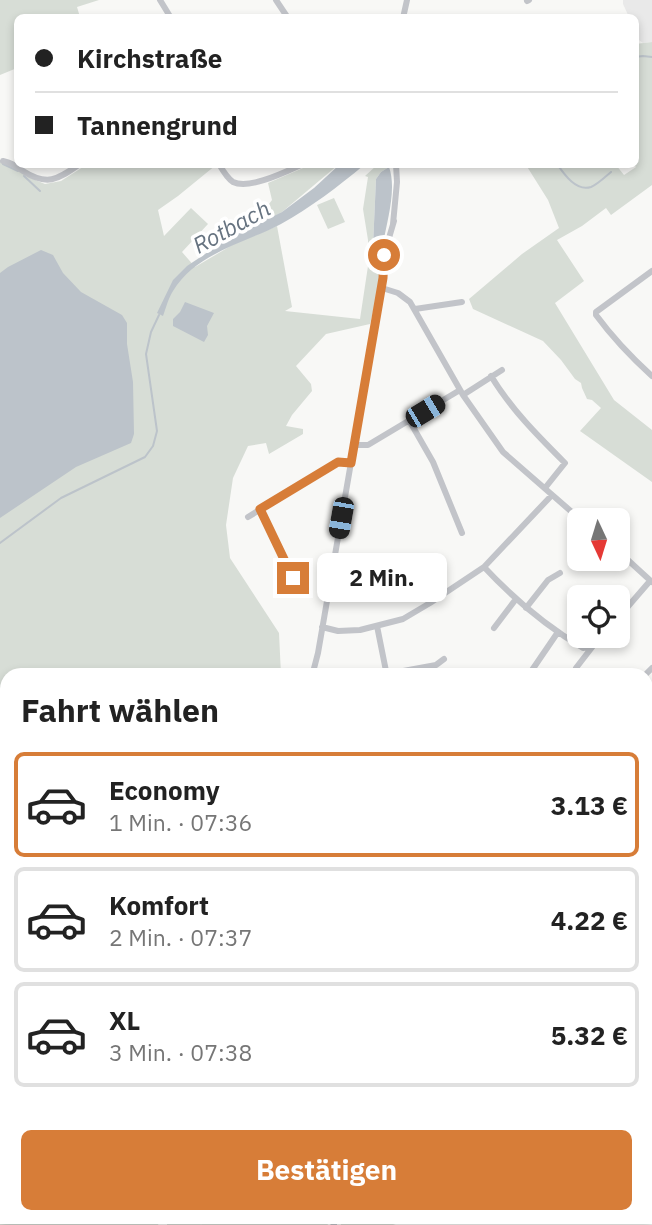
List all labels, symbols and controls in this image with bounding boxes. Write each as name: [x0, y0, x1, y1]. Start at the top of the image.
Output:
text: Kirchstraße: [77, 41, 222, 75]
text: Tannengrund: [77, 108, 238, 142]
water label: Rotbach: [187, 192, 275, 260]
route start: [368, 239, 400, 271]
car: [402, 391, 449, 431]
car: [328, 495, 355, 541]
north arrow: [567, 508, 630, 570]
map controls: [567, 508, 630, 648]
callout: 2 Min.: [318, 554, 447, 602]
route end: [277, 562, 309, 594]
text: 2 Min.: [349, 562, 415, 592]
button: locate: [567, 585, 630, 648]
text: Fahrt wählen: [21, 689, 219, 731]
icon: car: [25, 773, 88, 836]
text: Economy: [109, 773, 220, 807]
text: 3.13 €: [551, 788, 628, 822]
text: 1 Min. · 07:36: [109, 807, 252, 837]
icon: car: [25, 888, 88, 951]
text: Komfort: [109, 888, 209, 922]
text: 4.22 €: [551, 903, 628, 937]
text: 2 Min. · 07:37: [109, 922, 252, 952]
icon: car: [25, 1003, 88, 1066]
text: XL: [109, 1003, 140, 1037]
text: 5.32 €: [551, 1018, 628, 1052]
text: 3 Min. · 07:38: [109, 1037, 252, 1067]
button: Bestätigen: [21, 1130, 632, 1210]

